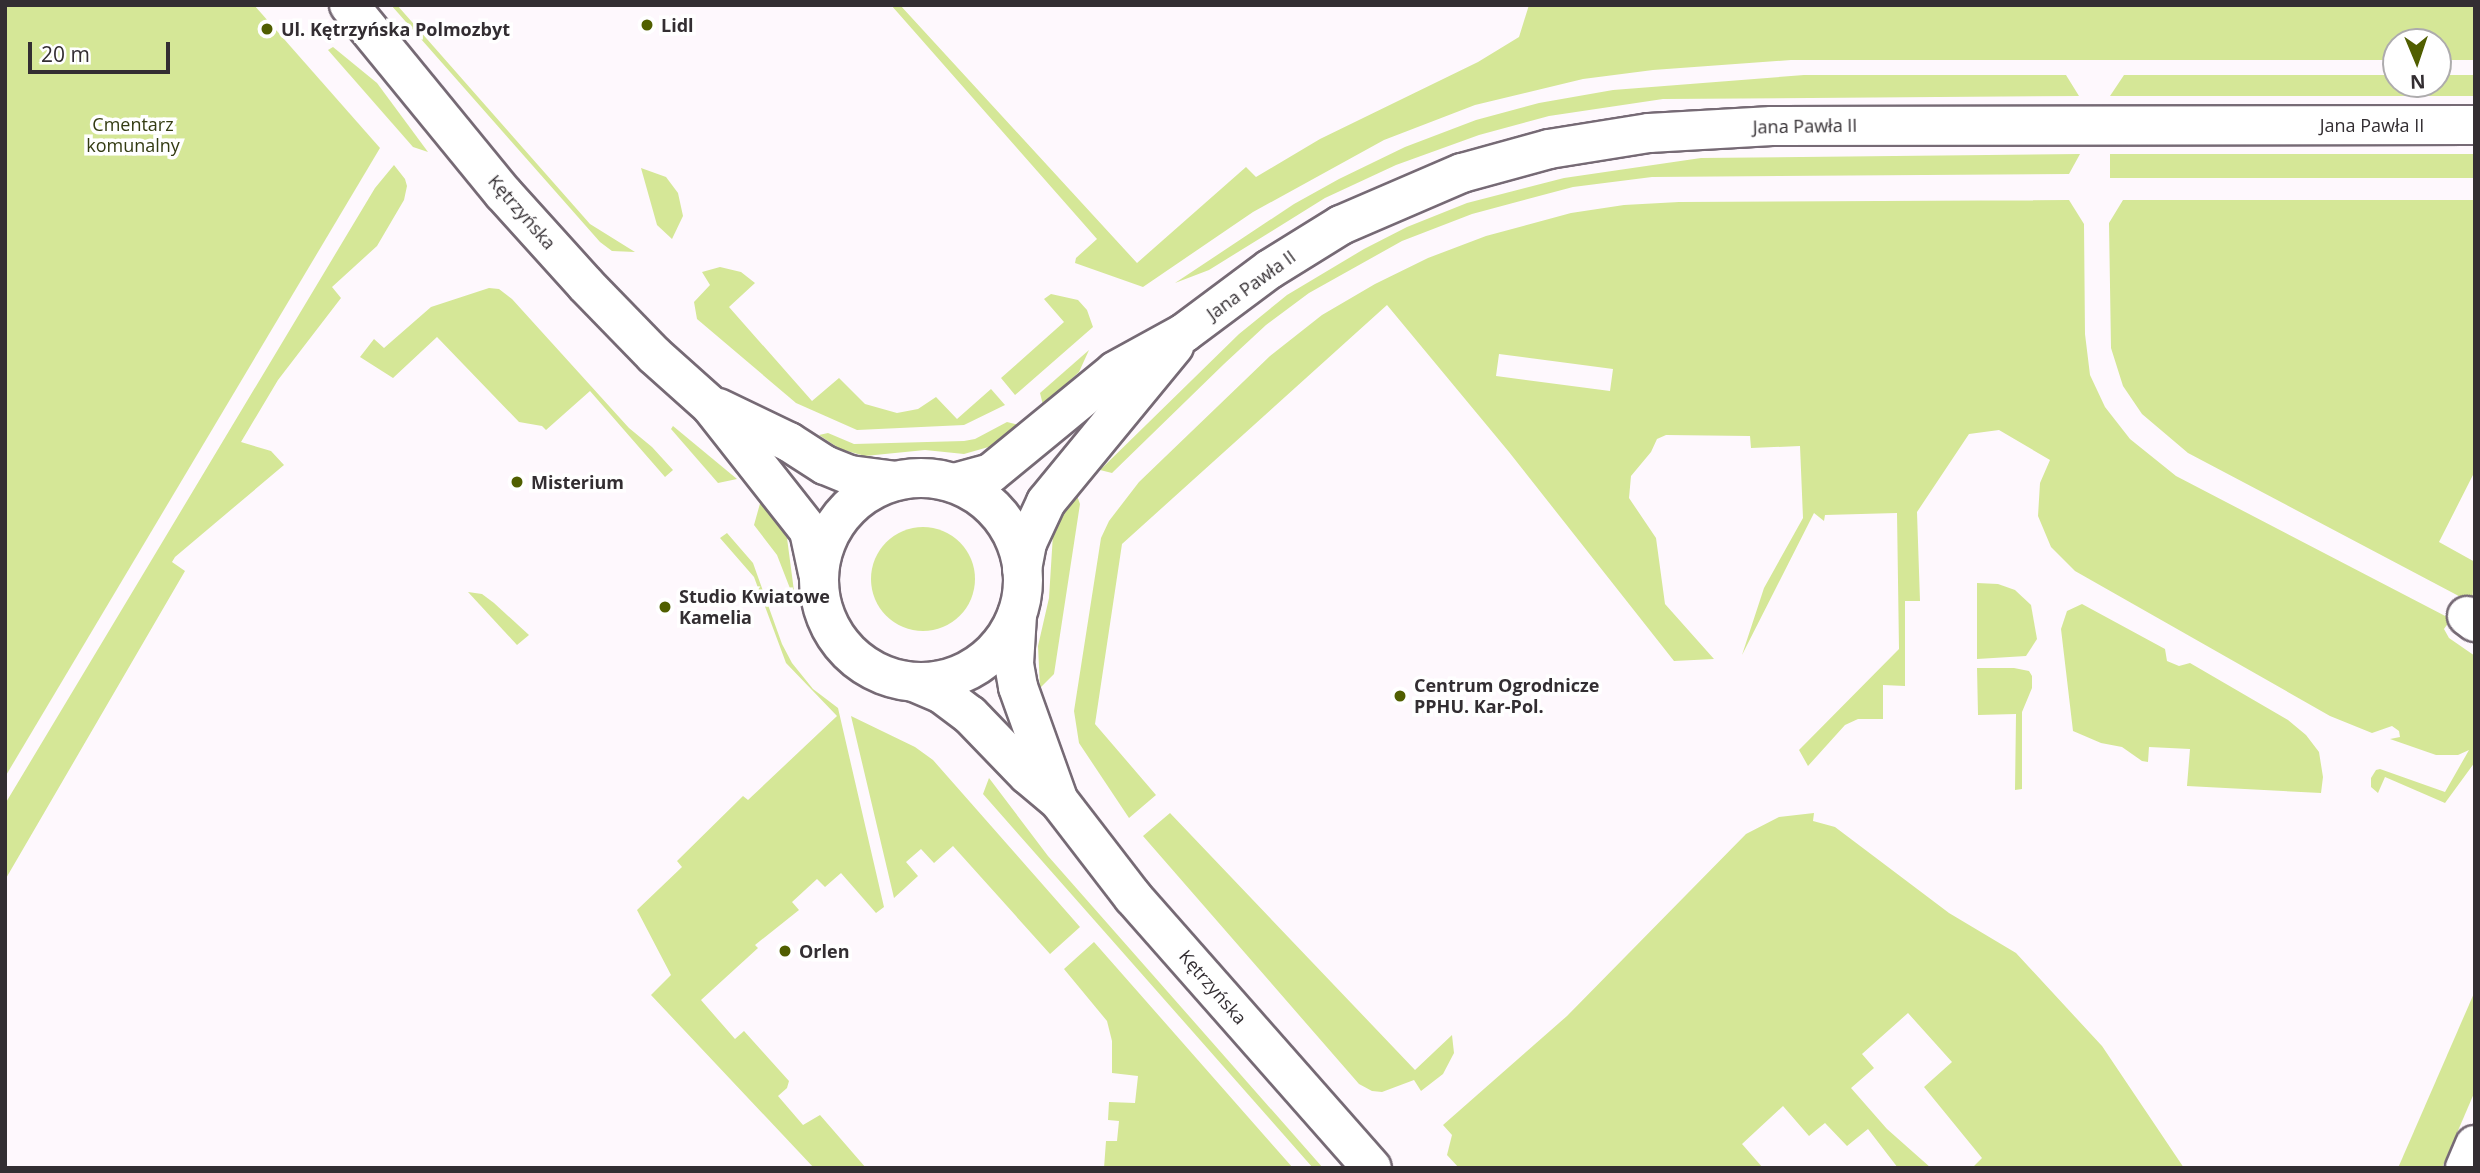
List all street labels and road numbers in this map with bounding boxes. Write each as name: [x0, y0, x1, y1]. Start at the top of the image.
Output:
street label: Jana Pawła II: [1753, 114, 1857, 138]
street label: Jana Pawła II: [2320, 114, 2424, 136]
street label: Kętrzyńska: [484, 170, 560, 254]
street label: Jana Pawła II: [1202, 246, 1300, 324]
street label: Kętrzyńska: [1175, 945, 1251, 1029]

